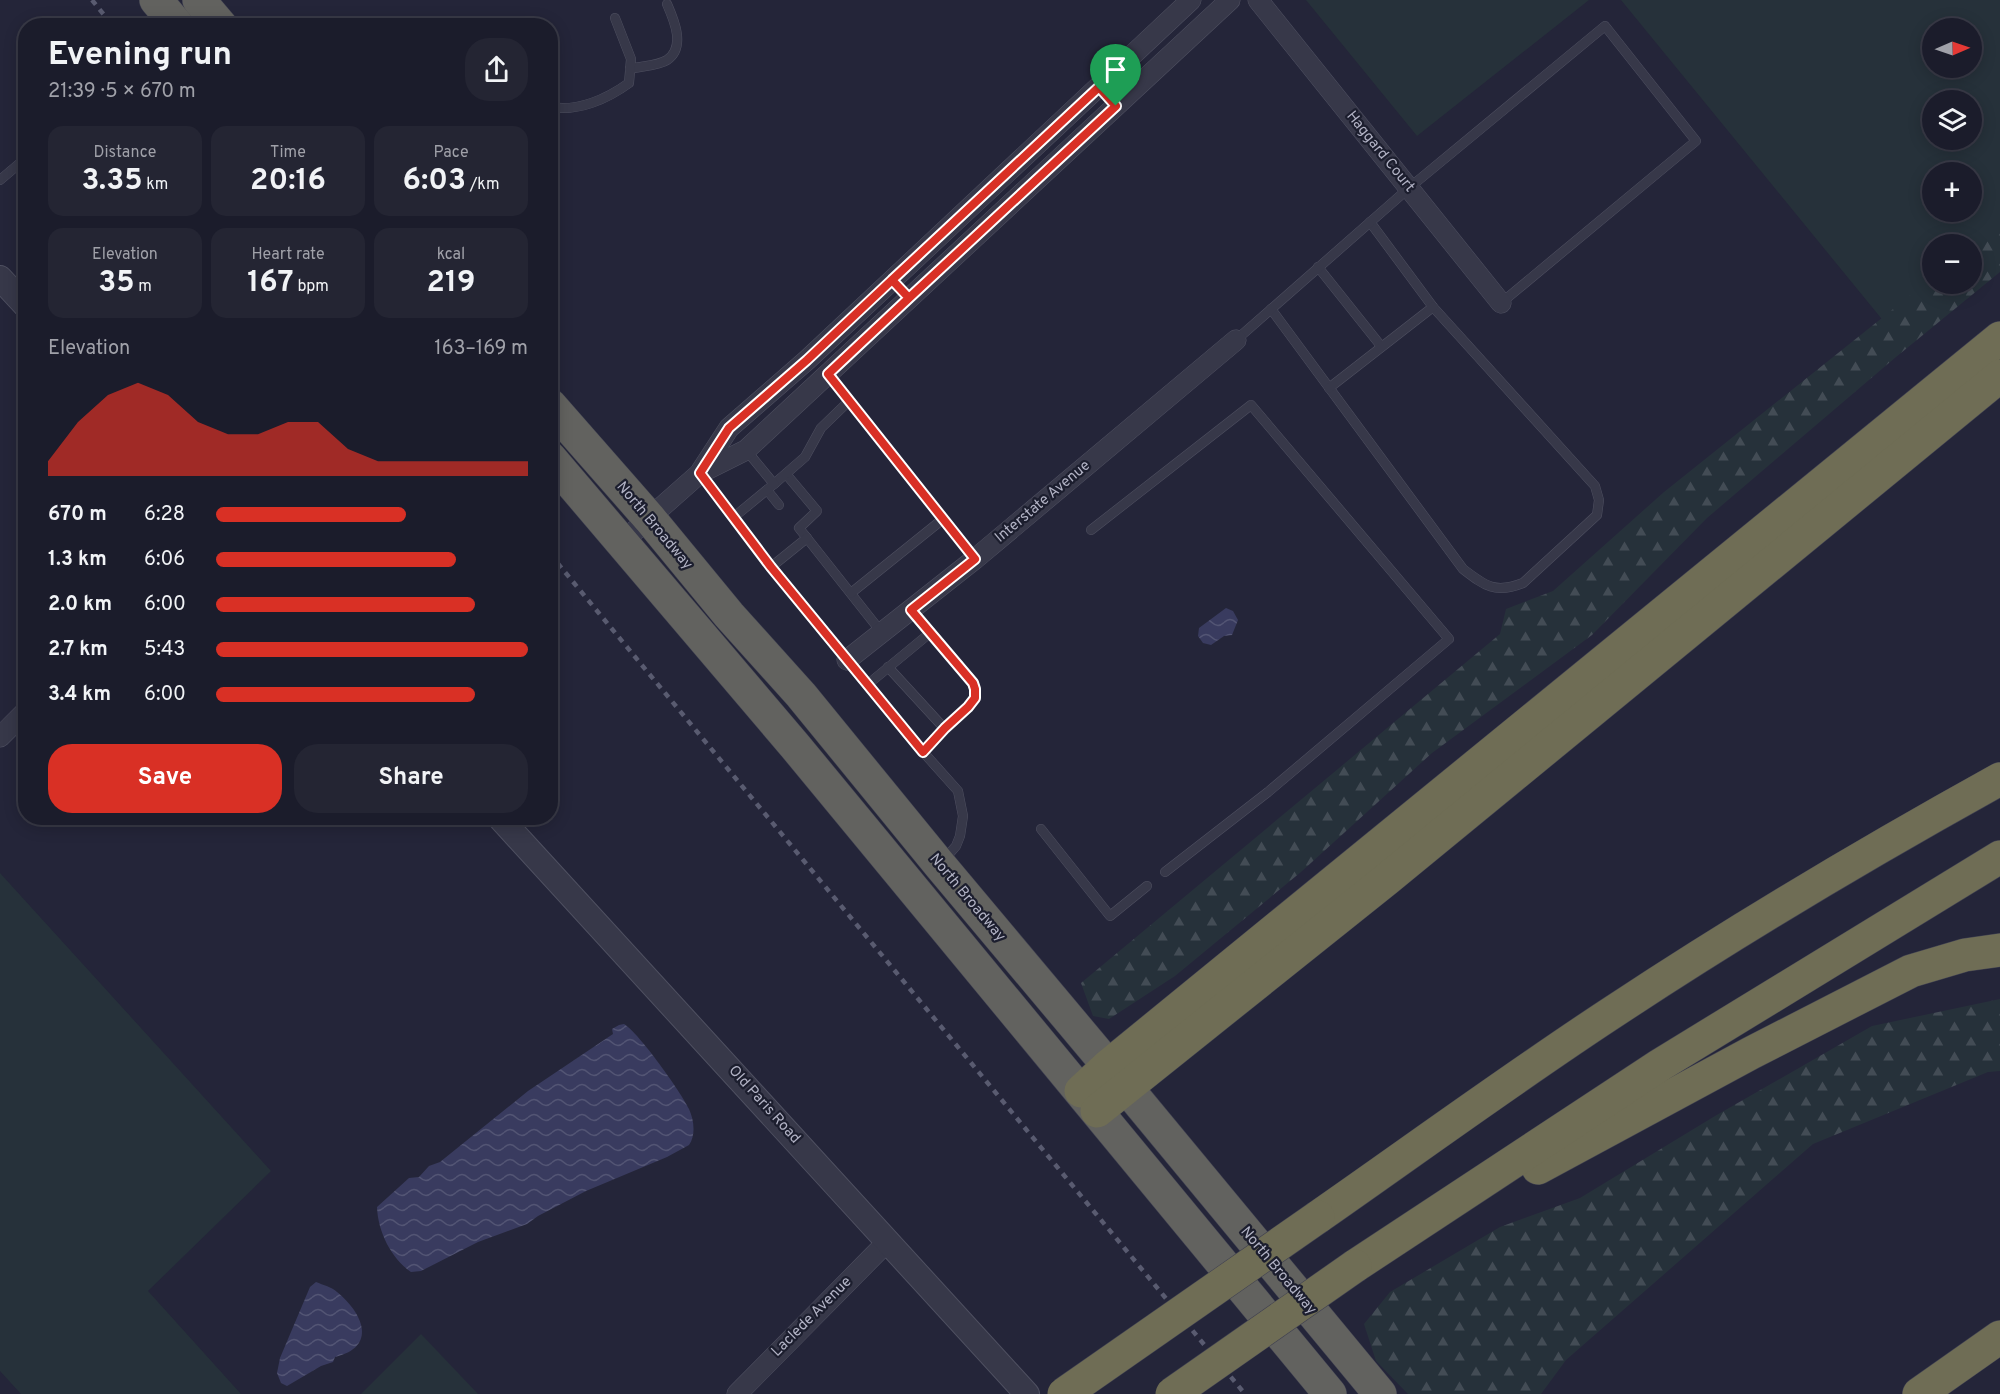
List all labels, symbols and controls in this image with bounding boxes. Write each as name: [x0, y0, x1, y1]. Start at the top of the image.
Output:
north arrow: [1922, 18, 1982, 78]
map controls: [1922, 18, 1982, 294]
text: Evening run: [48, 35, 232, 77]
button: share: [465, 38, 528, 101]
pin: [1090, 44, 1141, 106]
icon: arrive: [1099, 53, 1132, 86]
text: 21:39 · 5 × 670 m: [48, 79, 196, 105]
button: layers: [1922, 90, 1982, 150]
street label: Haggard Court: [1341, 108, 1419, 196]
text: Distance: [94, 143, 156, 163]
text: Time: [270, 143, 306, 163]
text: Pace: [433, 143, 469, 163]
button: +: [1922, 162, 1982, 222]
text: 3.35: [82, 163, 142, 200]
text: 20:16: [250, 163, 326, 200]
text: 6:03: [402, 163, 466, 200]
text: km: [142, 175, 168, 195]
text: /km: [466, 175, 500, 195]
button: −: [1922, 234, 1982, 294]
text: Elevation: [92, 245, 158, 265]
text: Heart rate: [251, 245, 325, 265]
text: kcal: [437, 245, 465, 265]
text: 35: [98, 265, 135, 302]
text: 167: [247, 265, 294, 302]
text: 219: [427, 265, 475, 302]
text: m: [135, 277, 152, 297]
text: bpm: [294, 277, 329, 297]
text: Elevation: [48, 336, 130, 362]
text: 163–169 m: [434, 336, 528, 362]
street label: Interstate Avenue: [991, 457, 1095, 547]
street label: North Broadway: [612, 478, 696, 574]
text: 670 m: [48, 502, 107, 528]
text: 6:28: [144, 502, 185, 528]
text: 1.3 km: [48, 547, 107, 573]
text: 6:06: [144, 547, 185, 573]
text: 2.0 km: [48, 592, 112, 618]
text: 6:00: [144, 592, 186, 618]
text: 2.7 km: [48, 637, 108, 663]
text: 5:43: [144, 637, 185, 663]
text: 3.4 km: [48, 682, 111, 708]
text: 6:00: [144, 682, 186, 708]
button: Save: [48, 744, 282, 813]
button: Share: [294, 744, 528, 813]
street label: North Broadway: [925, 850, 1009, 946]
street label: Old Paris Road: [724, 1062, 804, 1148]
street label: North Broadway: [1236, 1223, 1320, 1319]
street label: Laclede Avenue: [768, 1273, 856, 1361]

